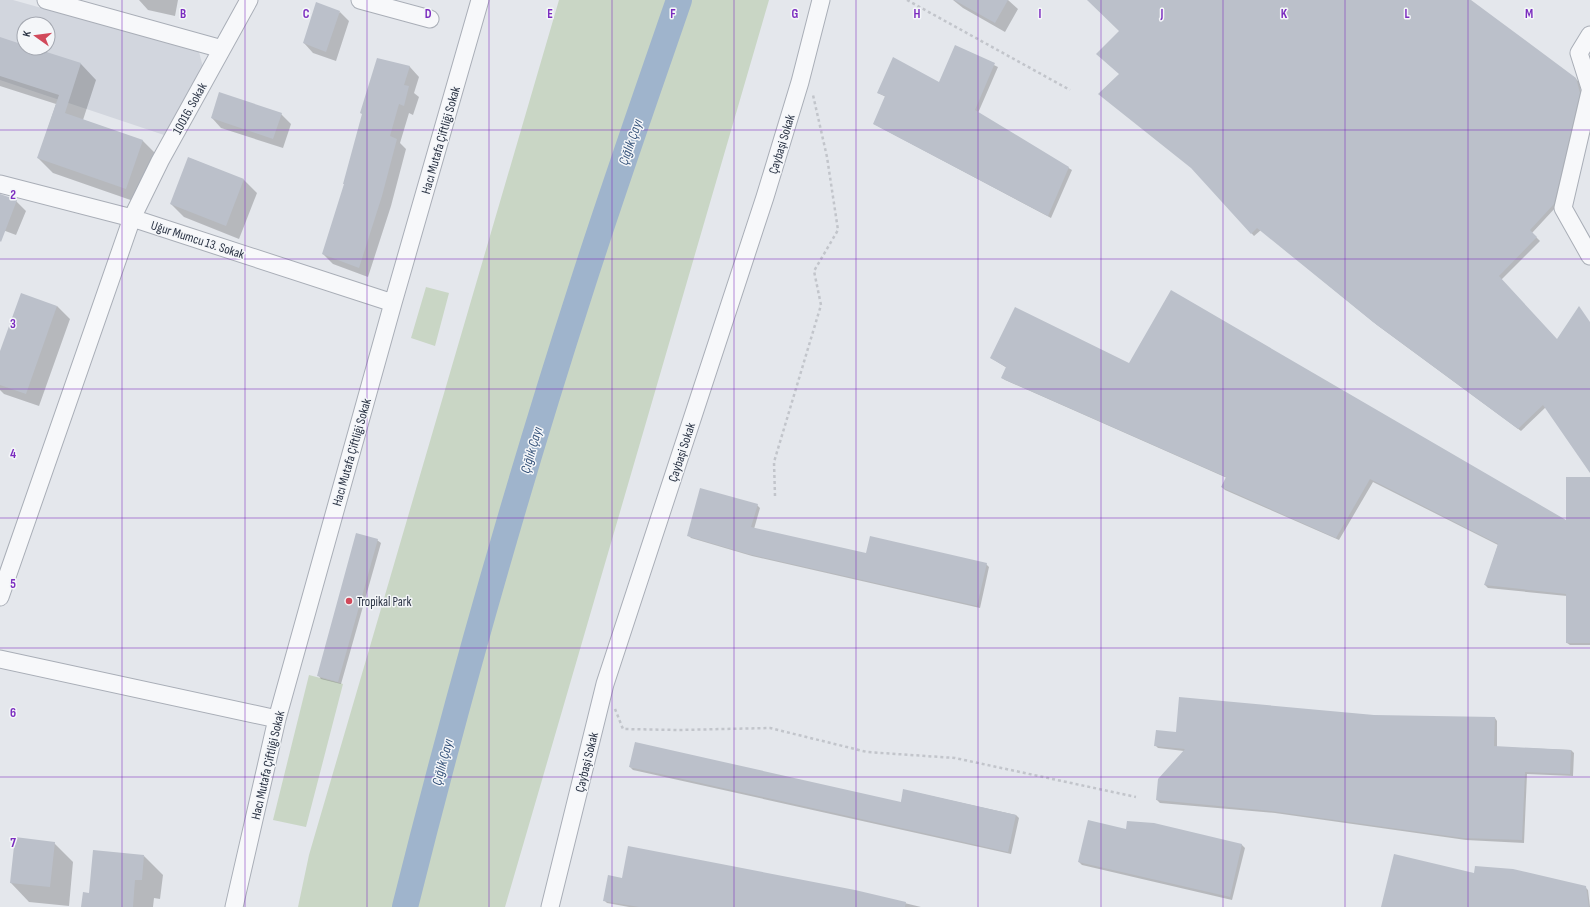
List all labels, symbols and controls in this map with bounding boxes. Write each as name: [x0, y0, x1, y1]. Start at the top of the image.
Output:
text: B: [180, 6, 186, 22]
text: C: [303, 6, 310, 22]
text: D: [425, 6, 432, 22]
text: E: [547, 6, 553, 22]
text: F: [670, 6, 676, 22]
text: G: [792, 6, 799, 22]
text: H: [914, 6, 921, 22]
text: I: [1039, 6, 1042, 22]
text: J: [1160, 6, 1164, 22]
text: K: [1281, 6, 1288, 22]
text: L: [1404, 6, 1410, 22]
text: M: [1525, 6, 1533, 22]
north arrow: [16, 16, 56, 56]
text: K: [20, 29, 34, 38]
street label: 10016. Sokak: [169, 80, 211, 137]
street label: Hacı Mutafa Çiftliği Sokak: [418, 85, 464, 196]
street label: Çaybaşi Sokak: [765, 113, 799, 176]
water label: Çığlık Çayı: [615, 117, 646, 167]
text: 2: [10, 187, 16, 203]
street label: Uğur Mumcu 13. Sokak: [149, 217, 247, 263]
text: 3: [10, 316, 16, 332]
street label: Hacı Mutafa Çiftliği Sokak: [329, 397, 375, 508]
street label: Çaybaşi Sokak: [665, 421, 699, 484]
water label: Çığlık Çayı: [517, 425, 546, 475]
text: 4: [10, 446, 16, 462]
text: 5: [10, 576, 16, 592]
place label: Tropikal Park: [357, 594, 412, 610]
marker: Tropikal Park: [344, 596, 354, 606]
text: 6: [10, 705, 16, 721]
street label: Hacı Mutafa Çiftliği Sokak: [248, 709, 288, 821]
street label: Çaybaşi Sokak: [572, 730, 602, 794]
water label: Çığlık Çayı: [428, 737, 457, 787]
text: 7: [10, 835, 16, 851]

